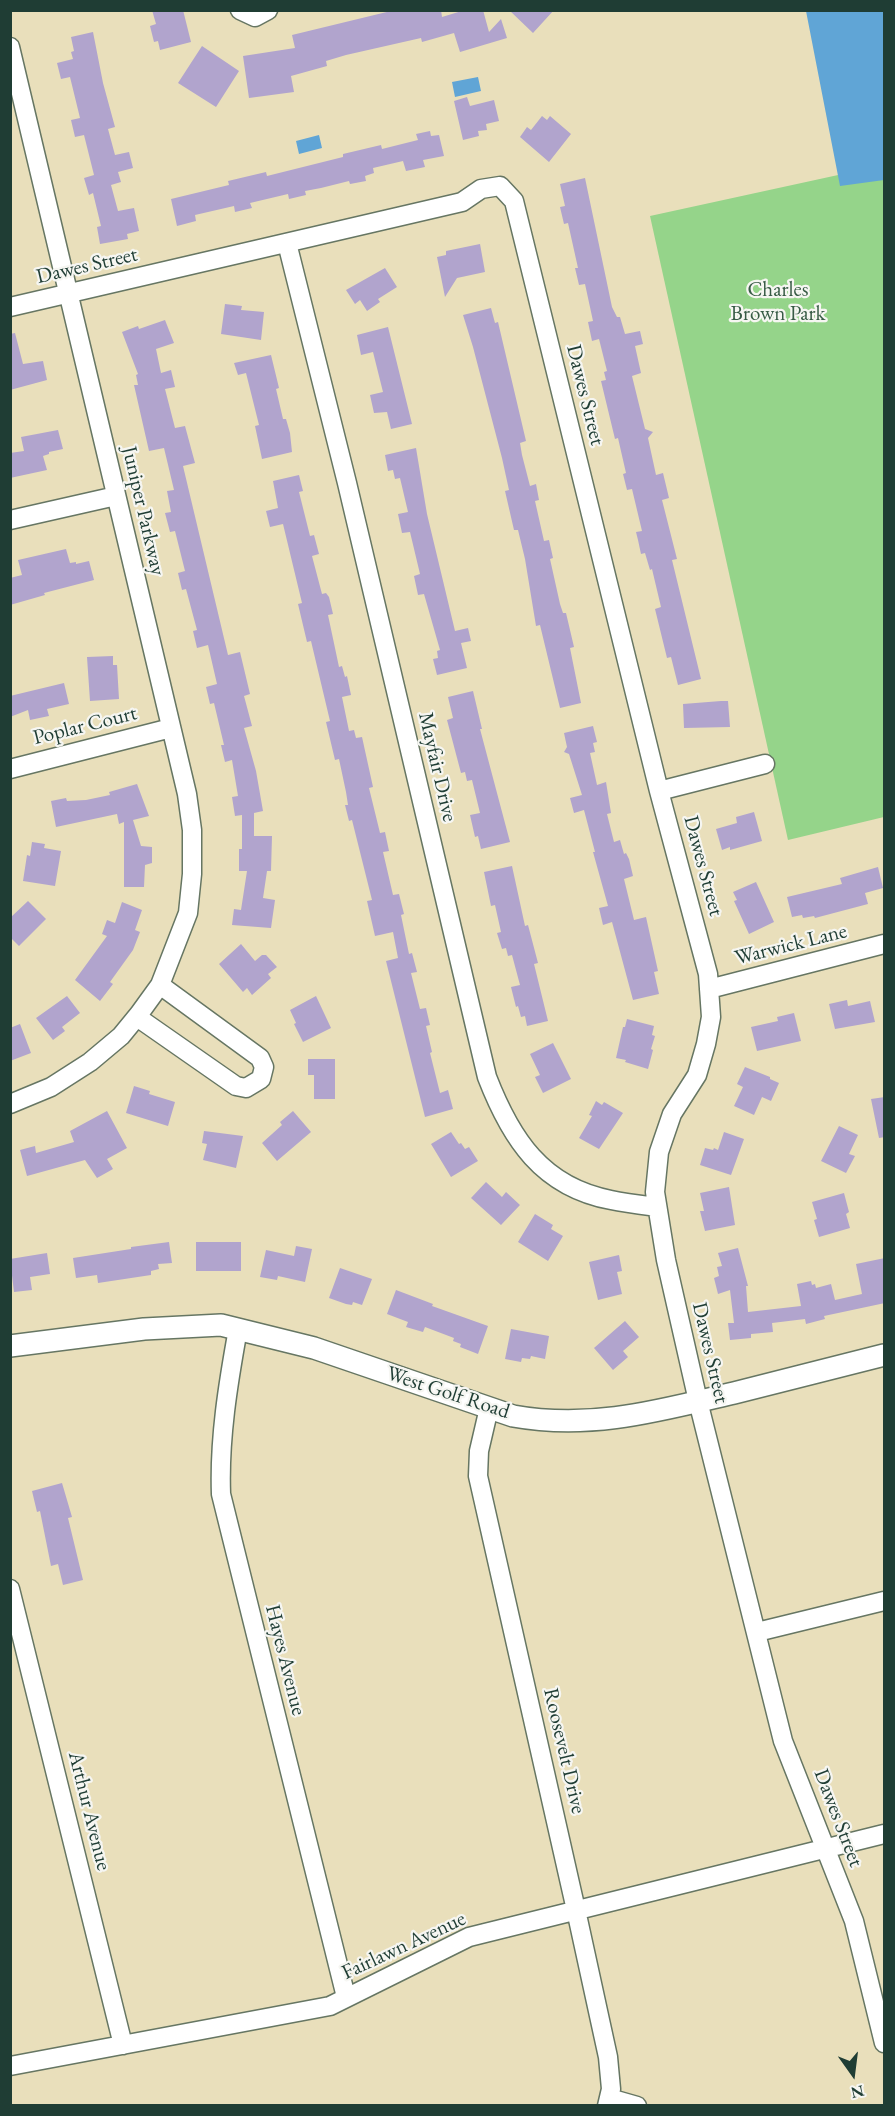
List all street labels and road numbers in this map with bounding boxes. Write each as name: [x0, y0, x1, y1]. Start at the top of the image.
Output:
street label: Dawes Street: [34, 242, 140, 290]
street label: Dawes Street: [560, 342, 610, 448]
street label: Juniper Parkway: [116, 444, 170, 578]
street label: Poplar Court: [30, 701, 140, 751]
street label: Mayfair Drive: [412, 710, 462, 824]
street label: Dawes Street: [678, 813, 728, 919]
street label: Warwick Lane: [732, 919, 850, 971]
street label: Dawes Street: [686, 1300, 734, 1406]
street label: West Golf Road: [383, 1361, 513, 1425]
street label: Hayes Avenue: [259, 1602, 311, 1718]
street label: Roosevelt Drive: [537, 1686, 591, 1816]
street label: Arthur Avenue: [62, 1749, 116, 1873]
street label: Dawes Street: [808, 1765, 868, 1871]
street label: Fairlawn Avenue: [338, 1906, 470, 1986]

